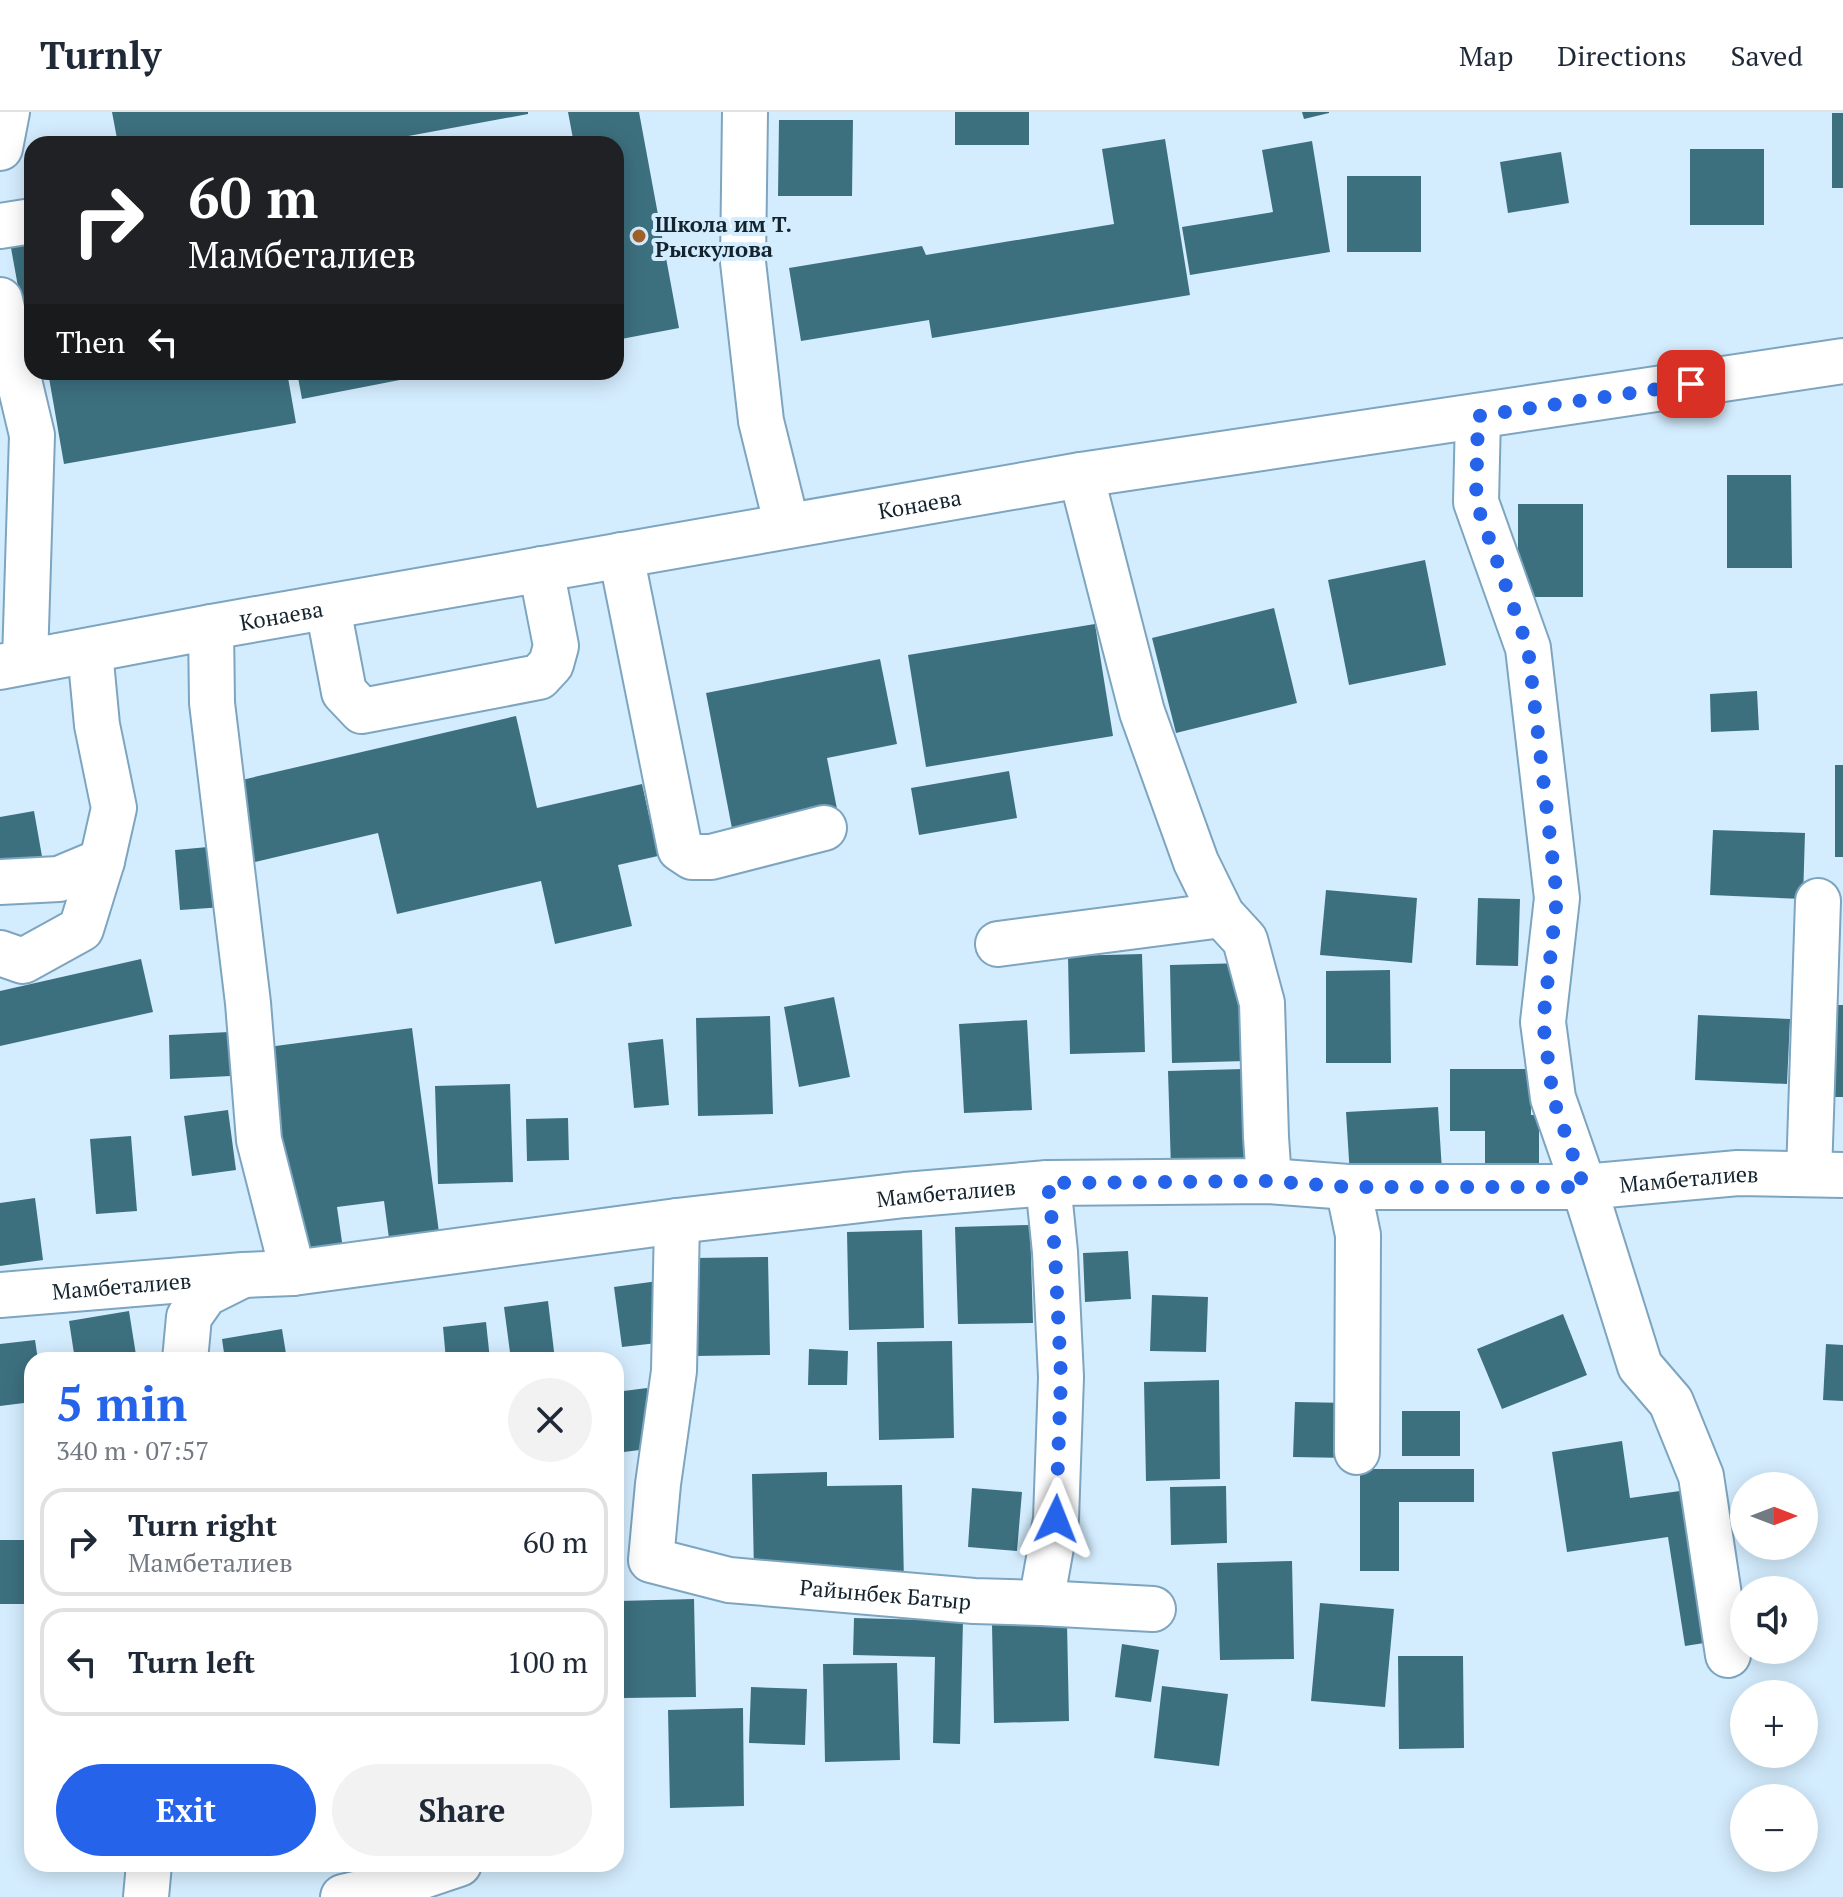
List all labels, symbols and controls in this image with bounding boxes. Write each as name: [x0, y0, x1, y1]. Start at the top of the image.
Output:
text: Turnly: [40, 30, 161, 80]
text: Map: [1459, 37, 1513, 74]
text: Directions: [1557, 37, 1687, 74]
text: Saved: [1731, 37, 1803, 74]
text: 60 m: [188, 160, 318, 234]
icon: right: [56, 168, 160, 272]
place label: Школа им Т. Рыскулова: [655, 209, 792, 263]
marker: Школа им Т. Рыскулова: [630, 227, 648, 245]
text: Мамбеталиев: [188, 231, 416, 278]
icon: left: [141, 320, 185, 364]
text: Then: [56, 322, 125, 362]
pin: [1657, 350, 1725, 418]
icon: arrive: [1669, 362, 1713, 406]
street label: Конаева: [876, 482, 963, 525]
street label: Конаева: [237, 593, 325, 636]
street label: Мамбеталиев: [1618, 1158, 1759, 1198]
street label: Мамбеталиев: [875, 1171, 1017, 1213]
street label: Мамбеталиев: [51, 1265, 192, 1305]
text: 5 min: [56, 1371, 187, 1435]
button: close: [508, 1378, 592, 1462]
text: 340 m · 07:57: [56, 1433, 209, 1467]
north arrow: [1730, 1472, 1818, 1560]
map controls: [1730, 1472, 1818, 1872]
position arrow: [1014, 1477, 1098, 1561]
text: Turn right: [128, 1505, 277, 1545]
icon: right: [60, 1520, 104, 1564]
text: 60 m: [523, 1522, 588, 1562]
text: Мамбеталиев: [128, 1545, 293, 1579]
street label: Райынбек Батыр: [799, 1572, 972, 1615]
button: sound: [1730, 1576, 1818, 1664]
icon: left: [60, 1640, 104, 1684]
text: Turn left: [128, 1642, 255, 1682]
text: 100 m: [507, 1642, 588, 1682]
button: +: [1730, 1680, 1818, 1768]
button: Exit: [56, 1764, 316, 1856]
button: Share: [332, 1764, 592, 1856]
button: −: [1730, 1784, 1818, 1872]

